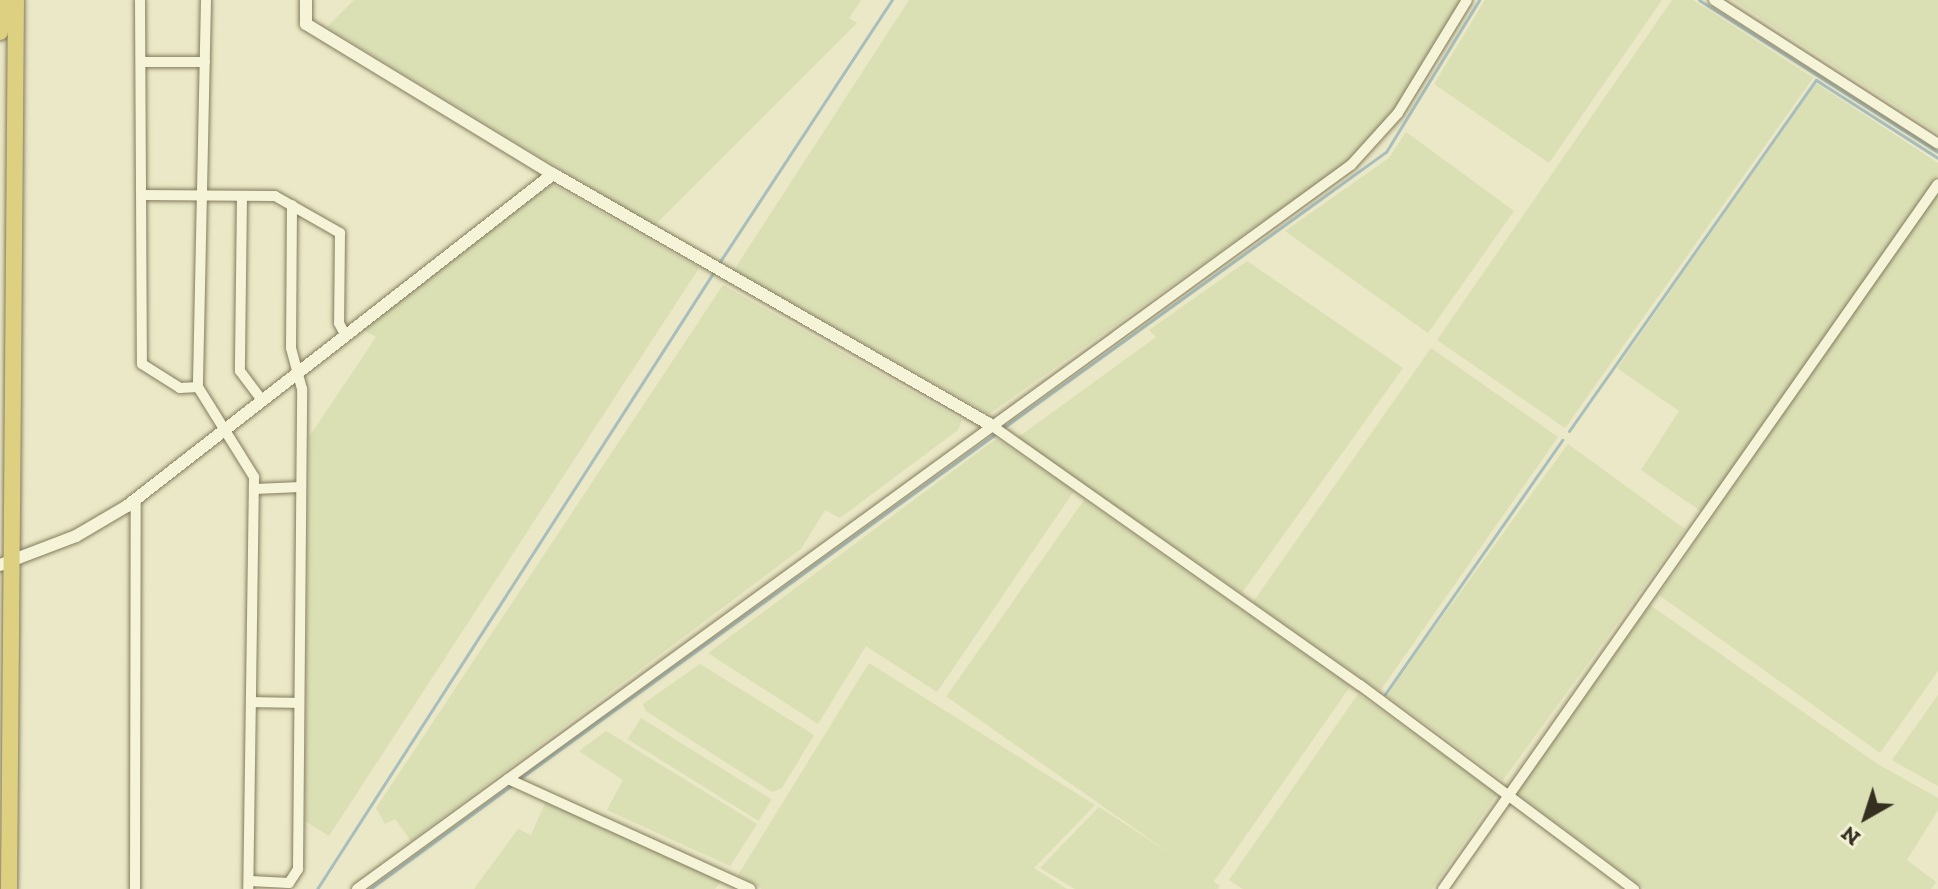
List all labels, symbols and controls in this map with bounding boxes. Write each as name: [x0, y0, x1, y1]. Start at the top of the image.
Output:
north arrow: [1826, 777, 1906, 857]
text: N: [1836, 820, 1866, 852]

